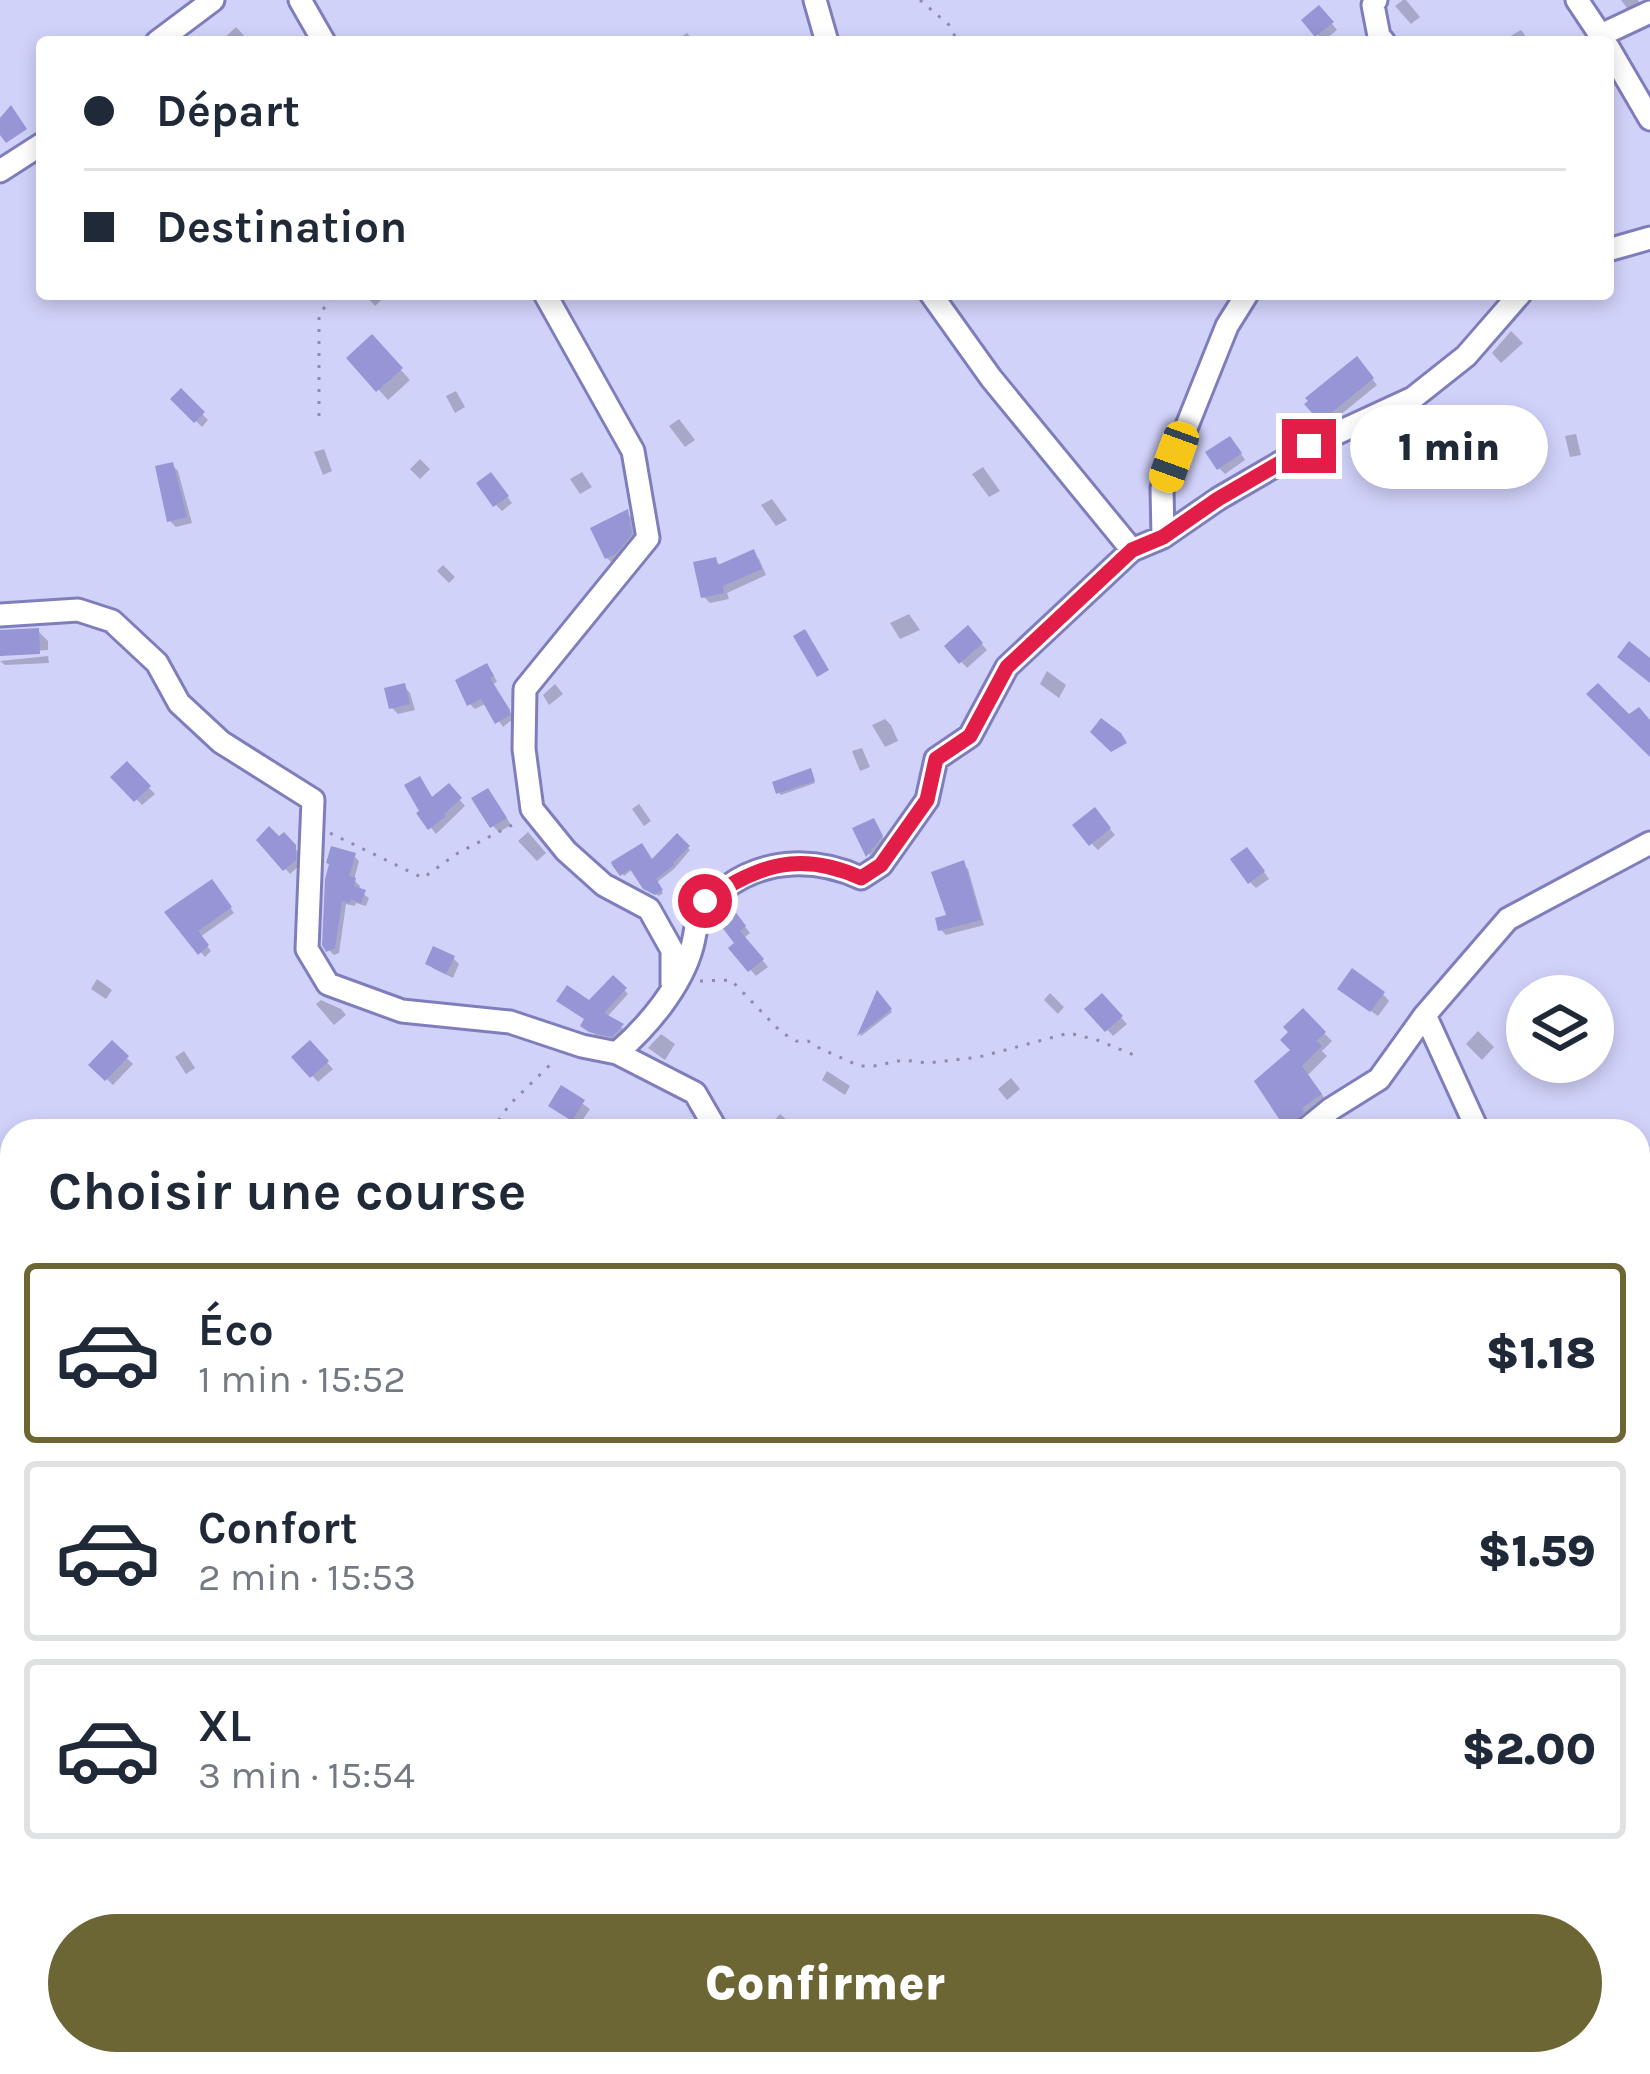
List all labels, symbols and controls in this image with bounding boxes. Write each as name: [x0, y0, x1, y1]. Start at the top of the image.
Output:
text: Départ: [156, 85, 300, 137]
text: Destination: [156, 201, 407, 253]
callout: 1 min: [1351, 404, 1549, 488]
car: [1145, 417, 1203, 497]
route end: [1282, 419, 1336, 473]
text: 1 min: [1398, 424, 1500, 470]
route start: [678, 874, 732, 928]
map controls: [1506, 975, 1614, 1083]
button: layers: [1506, 975, 1614, 1083]
text: Choisir une course: [48, 1159, 526, 1223]
icon: car: [54, 1299, 162, 1407]
text: Éco: [198, 1304, 274, 1356]
text: $1.18: [1486, 1327, 1596, 1379]
text: 1 min · 15:52: [198, 1356, 406, 1402]
icon: car: [54, 1497, 162, 1605]
text: Confort: [198, 1502, 357, 1554]
text: $1.59: [1478, 1525, 1596, 1577]
text: 2 min · 15:53: [198, 1554, 416, 1600]
icon: car: [54, 1695, 162, 1803]
text: XL: [198, 1700, 251, 1752]
text: $2.00: [1462, 1723, 1596, 1775]
text: 3 min · 15:54: [198, 1752, 415, 1798]
button: Confirmer: [48, 1914, 1602, 2052]

